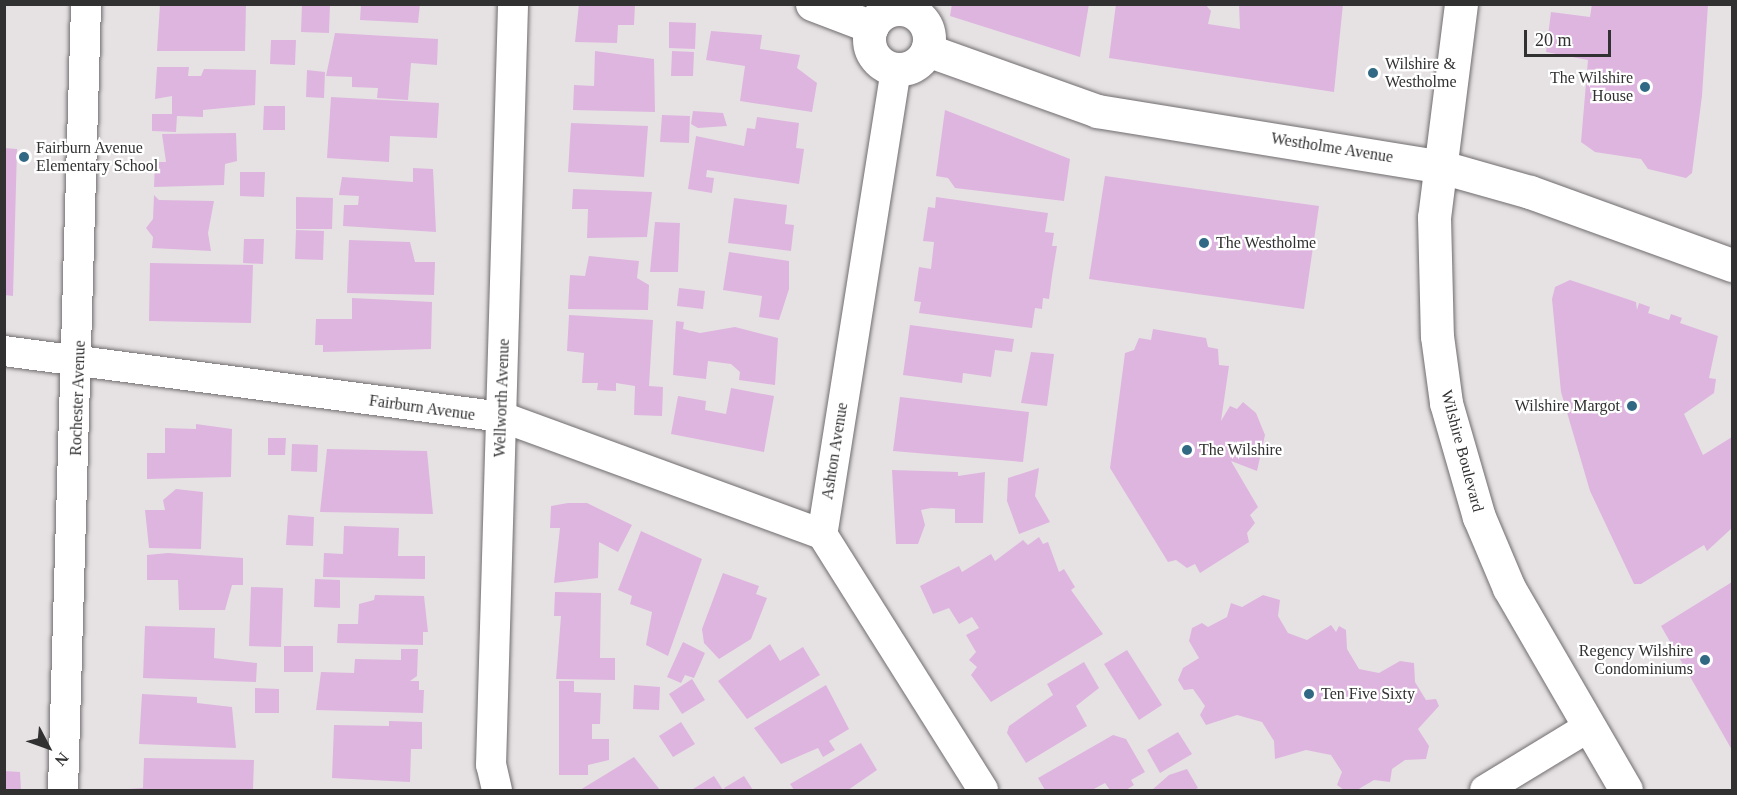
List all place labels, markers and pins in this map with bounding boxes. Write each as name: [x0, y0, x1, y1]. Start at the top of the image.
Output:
place label: Wilshire & Westholme: [1385, 54, 1457, 92]
marker: Wilshire & Westholme: [1366, 66, 1380, 80]
place label: The Wilshire House: [1550, 68, 1633, 106]
marker: The Wilshire House: [1638, 80, 1652, 94]
place label: Fairburn Avenue Elementary School: [36, 138, 158, 176]
marker: Fairburn Avenue Elementary School: [17, 150, 31, 164]
place label: The Westholme: [1216, 233, 1316, 253]
marker: The Westholme: [1197, 236, 1211, 250]
place label: Wilshire Margot: [1515, 396, 1620, 416]
marker: Wilshire Margot: [1625, 399, 1639, 413]
place label: The Wilshire: [1199, 440, 1282, 460]
marker: The Wilshire: [1180, 443, 1194, 457]
place label: Regency Wilshire Condominiums: [1579, 641, 1693, 679]
marker: Regency Wilshire Condominiums: [1698, 653, 1712, 667]
place label: Ten Five Sixty: [1321, 684, 1415, 704]
marker: Ten Five Sixty: [1302, 687, 1316, 701]

